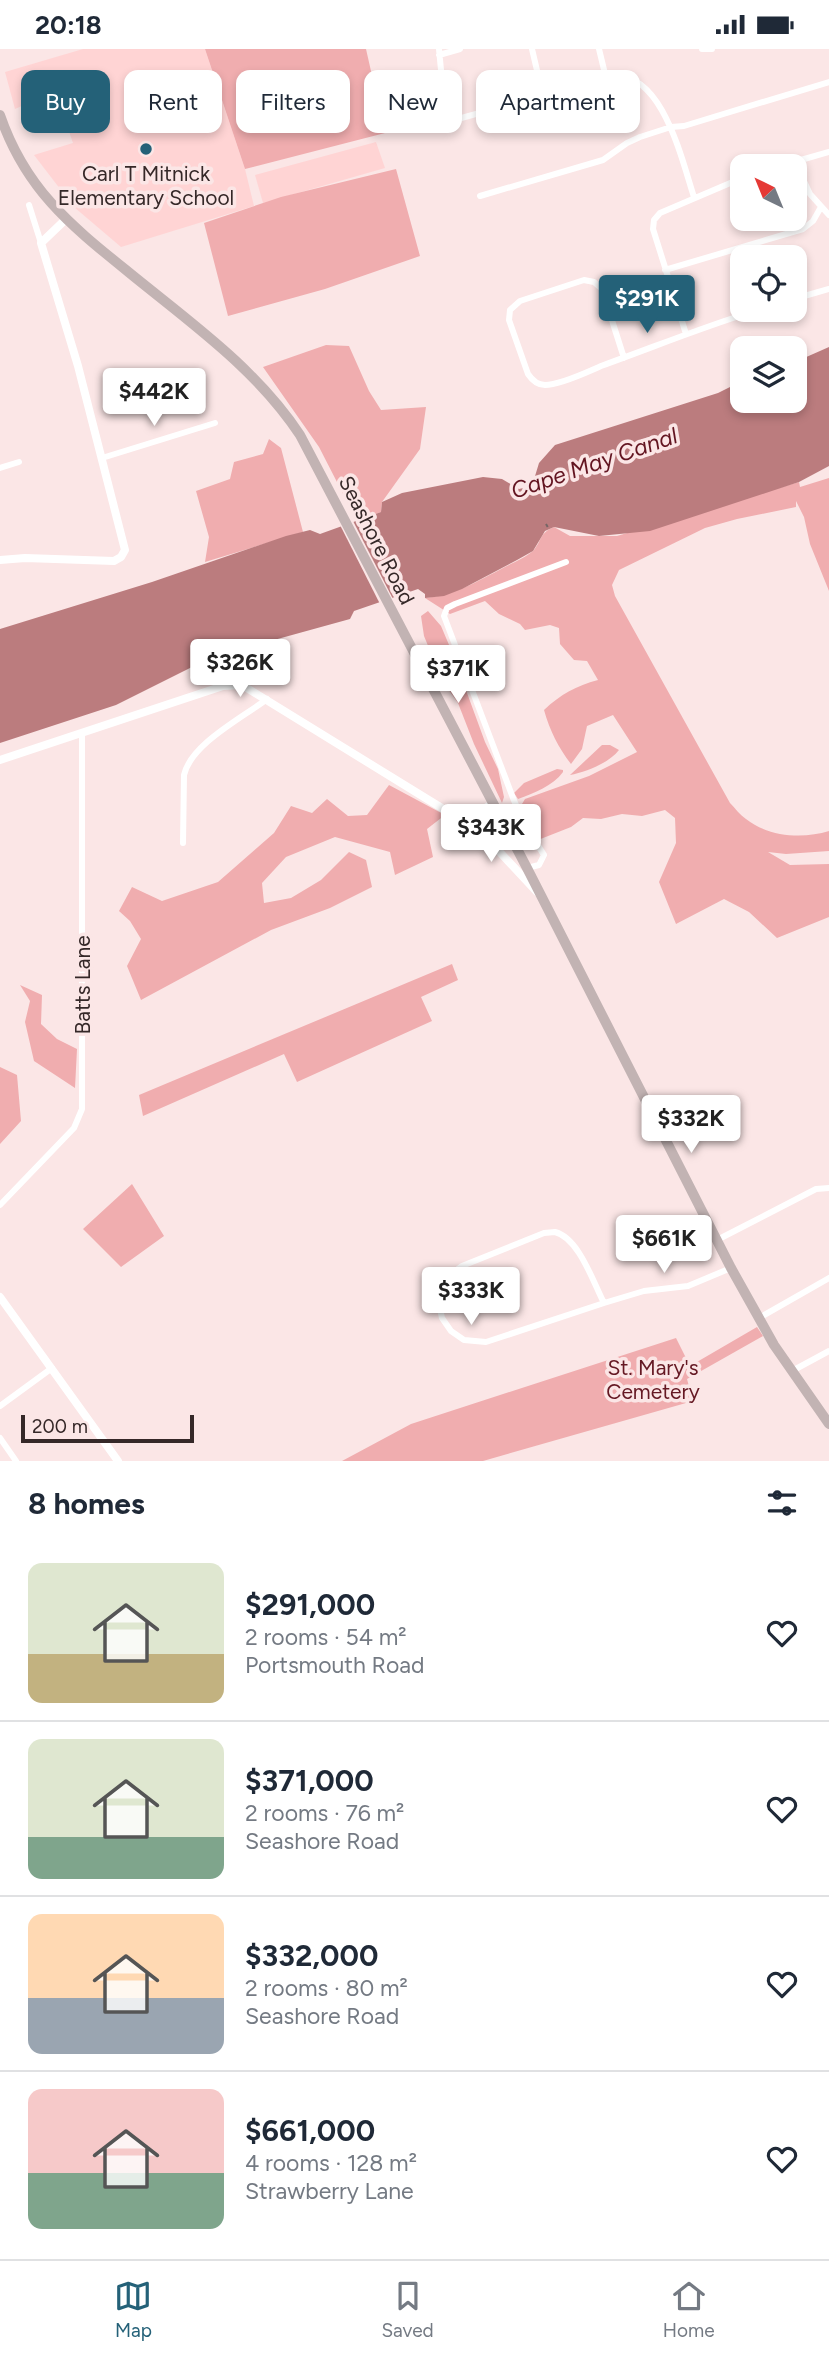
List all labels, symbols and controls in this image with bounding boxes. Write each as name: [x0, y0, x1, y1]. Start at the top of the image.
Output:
text: 20:18: [35, 9, 102, 41]
chip: Buy: [21, 70, 110, 133]
chip: Rent: [124, 70, 222, 133]
chip: Filters: [236, 70, 350, 133]
chip: New: [364, 70, 462, 133]
chip: Apartment: [476, 70, 640, 133]
marker: Carl T Mitnick Elementary School: [138, 141, 154, 157]
north arrow: [730, 154, 807, 231]
map controls: [730, 154, 807, 413]
place label: Carl T Mitnick Elementary School: [58, 161, 234, 210]
button: locate: [730, 245, 807, 322]
pin: $291K: [598, 275, 696, 335]
text: $291K: [615, 284, 679, 312]
button: layers: [730, 336, 807, 413]
pin: $442K: [105, 369, 203, 428]
text: $442K: [119, 377, 189, 405]
water label: Cape May Canal: [507, 421, 682, 505]
street label: Seashore Road: [334, 472, 420, 608]
pin: $326K: [191, 639, 289, 699]
pin: $371K: [409, 645, 507, 705]
text: $326K: [206, 648, 274, 676]
text: $371K: [426, 654, 490, 682]
pin: $343K: [442, 805, 540, 864]
text: $343K: [457, 813, 525, 841]
street label: Batts Lane: [70, 935, 95, 1035]
pin: $332K: [642, 1095, 740, 1155]
text: $332K: [658, 1104, 724, 1132]
pin: $661K: [615, 1215, 713, 1275]
text: $661K: [632, 1224, 696, 1252]
pin: $333K: [422, 1267, 520, 1327]
text: $333K: [438, 1276, 504, 1304]
park label: St. Mary's Cemetery: [606, 1355, 700, 1404]
scale bar: [21, 1412, 194, 1444]
text: 200 m: [32, 1415, 88, 1438]
icon: filters: [763, 1484, 801, 1522]
text: 8 homes: [28, 1485, 145, 1522]
text: $291,000: [245, 1586, 375, 1623]
icon: home: [84, 1591, 168, 1675]
icon: heart: [763, 1614, 801, 1652]
text: 2 rooms · 54 m²: [245, 1623, 407, 1651]
text: Portsmouth Road: [245, 1651, 425, 1679]
text: $371,000: [245, 1762, 374, 1799]
icon: home: [84, 1767, 168, 1851]
icon: heart: [763, 1790, 801, 1828]
text: 2 rooms · 76 m²: [245, 1799, 404, 1827]
text: Seashore Road: [245, 1827, 399, 1855]
text: $332,000: [245, 1937, 378, 1974]
icon: home: [84, 1942, 168, 2026]
icon: heart: [763, 1965, 801, 2003]
text: 2 rooms · 80 m²: [245, 1974, 408, 2002]
text: Seashore Road: [245, 2002, 399, 2030]
text: $661,000: [245, 2112, 375, 2149]
icon: home: [84, 2117, 168, 2201]
icon: heart: [763, 2140, 801, 2178]
text: 4 rooms · 128 m²: [245, 2149, 417, 2177]
text: Strawberry Lane: [245, 2177, 414, 2205]
tab: Map: [114, 2277, 152, 2342]
tab: Saved: [381, 2277, 434, 2342]
tab: Home: [663, 2277, 715, 2342]

